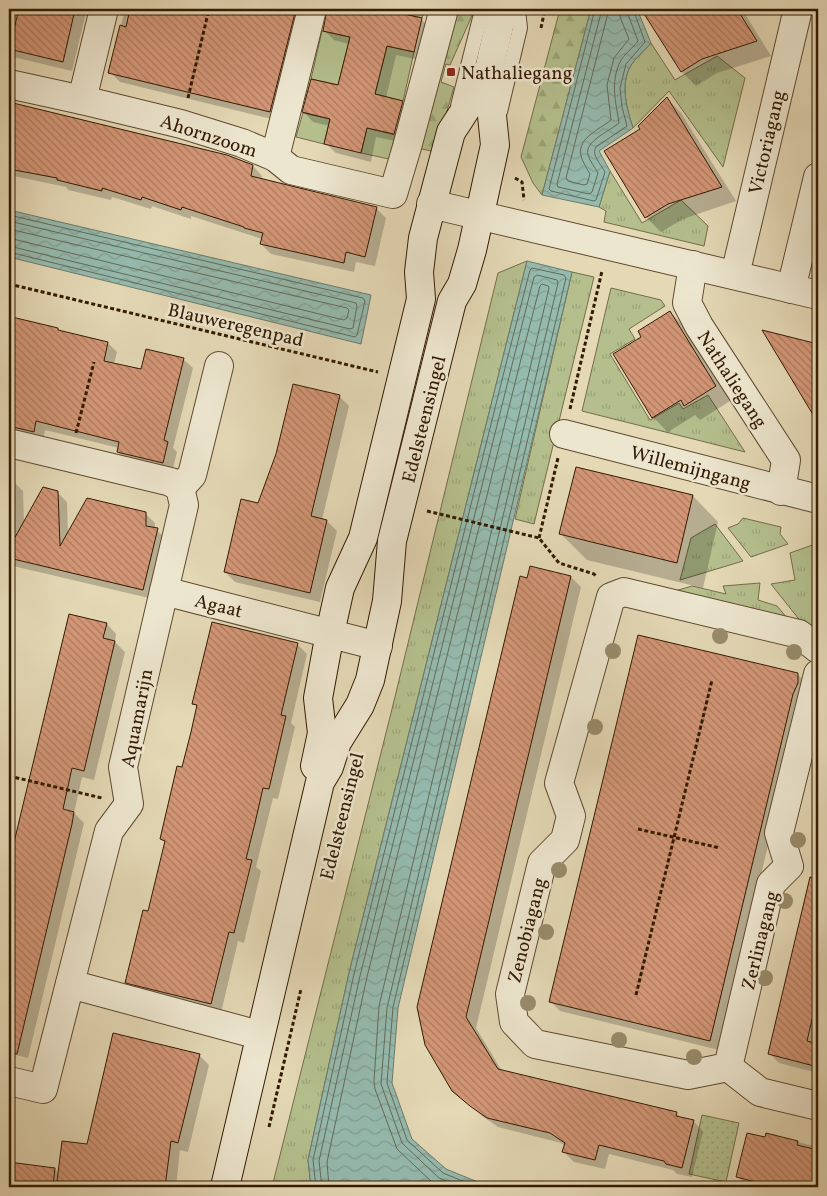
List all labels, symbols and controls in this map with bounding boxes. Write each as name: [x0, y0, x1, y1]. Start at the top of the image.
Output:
place label: Nathaliegang: [461, 61, 572, 87]
marker: Nathaliegang: [445, 66, 457, 78]
street label: Victoriagang: [743, 88, 793, 197]
street label: Ahornzoom: [156, 109, 260, 165]
street label: Blauweregenpad: [165, 298, 306, 354]
street label: Nathaliegang: [690, 326, 773, 434]
street label: Edelsteensingel: [397, 353, 453, 486]
street label: Willemijngang: [627, 440, 754, 498]
street label: Agaat: [192, 588, 245, 625]
street label: Aquamarijn: [116, 667, 160, 770]
street label: Edelsteensingel: [315, 750, 371, 883]
street label: Zenobiagang: [502, 875, 554, 986]
street label: Zerlinagang: [736, 888, 786, 993]

